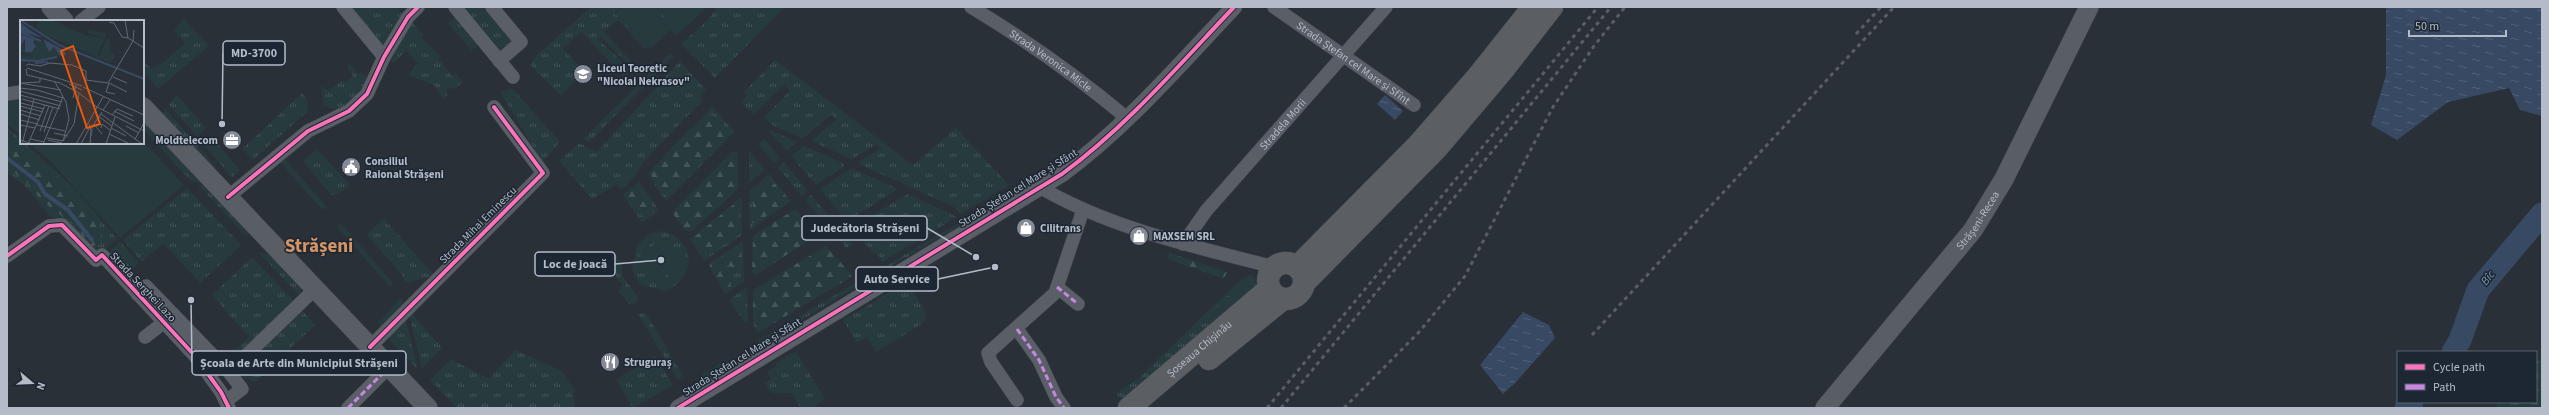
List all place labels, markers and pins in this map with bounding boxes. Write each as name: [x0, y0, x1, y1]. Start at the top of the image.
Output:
callout: MD-3700: [223, 41, 285, 65]
place label: Liceul Teoretic "Nicolai Nekrasov": [597, 61, 690, 89]
school or university icon: Liceul Teoretic "Nicolai Nekrasov": [572, 63, 594, 85]
office icon: Moldtelecom: [221, 129, 243, 151]
place label: Moldtelecom: [155, 133, 218, 148]
place label: Consiliul Raional Strășeni: [365, 154, 444, 182]
public building icon: Consiliul Raional Strășeni: [340, 156, 362, 178]
callout: Judecătoria Strășeni: [802, 216, 927, 240]
shop icon: Cilitrans: [1015, 217, 1037, 239]
place label: Cilitrans: [1040, 221, 1081, 236]
shop icon: MAXSEM SRL: [1128, 225, 1150, 247]
place label: MAXSEM SRL: [1153, 229, 1215, 244]
callout: Loc de joacă: [535, 252, 615, 276]
callout: Auto Service: [856, 267, 938, 291]
callout: Școala de Arte din Municipiul Strășeni: [192, 351, 406, 375]
restaurant icon: Struguraș: [599, 351, 621, 373]
place label: Struguraș: [624, 355, 672, 370]

